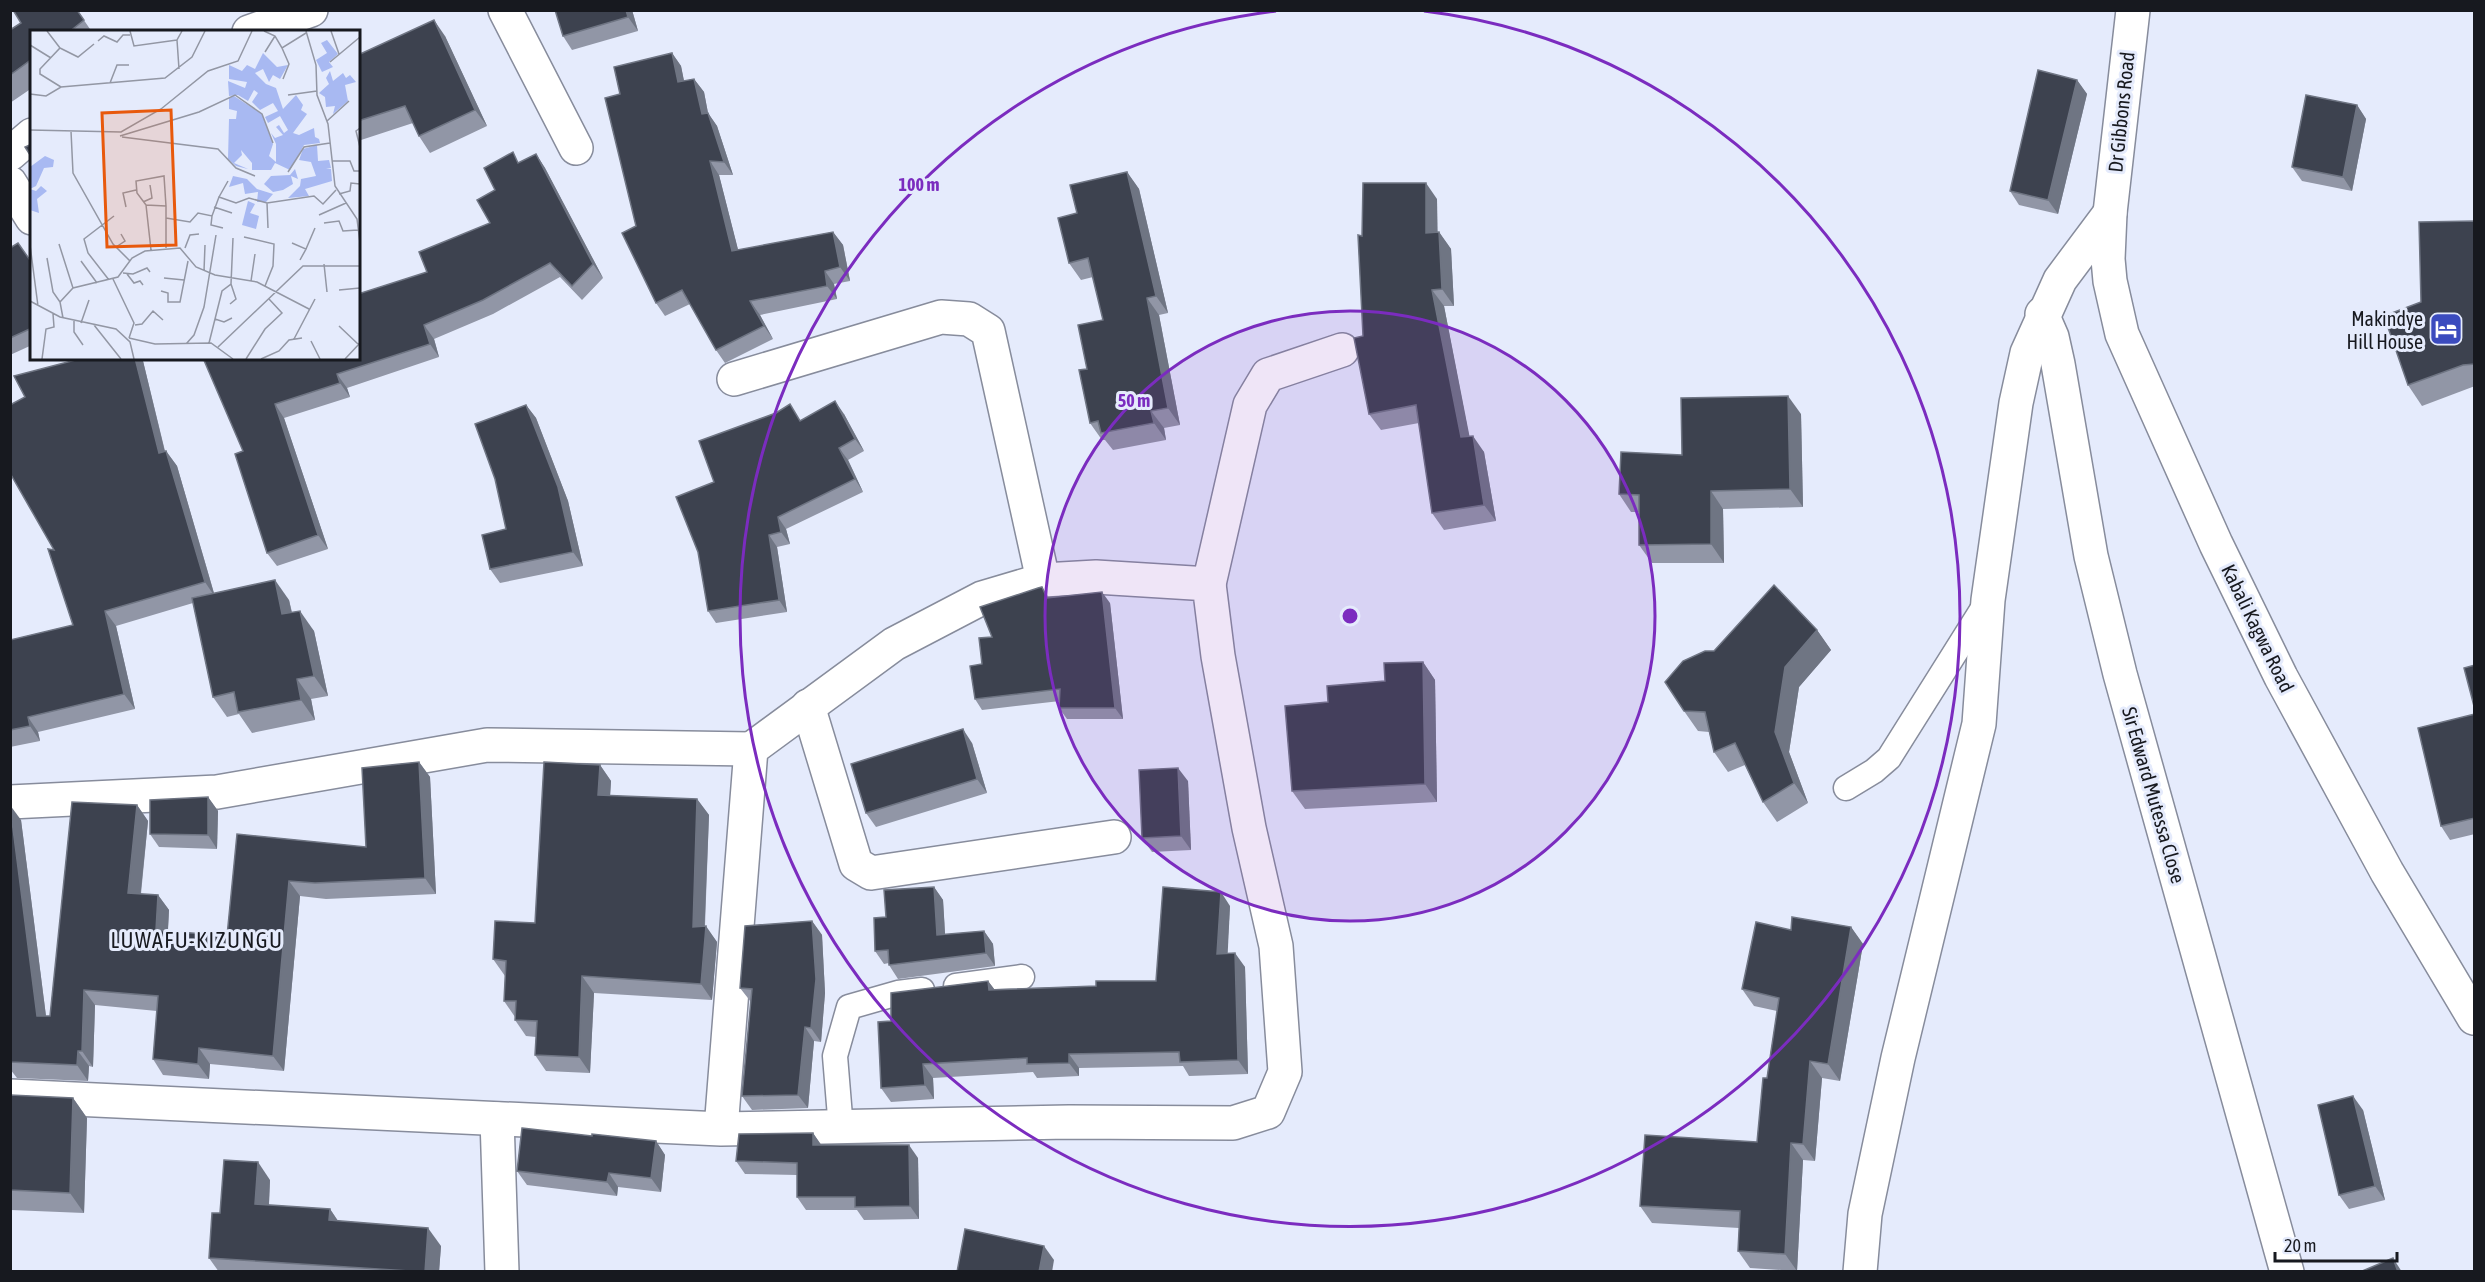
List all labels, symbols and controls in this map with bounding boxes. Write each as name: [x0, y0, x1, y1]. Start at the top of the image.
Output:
inset map: [30, 30, 360, 360]
street label: Dr Gibbons Road: [2103, 51, 2139, 173]
text: 100 m: [899, 174, 939, 195]
place label: Makindye Hill House: [2347, 307, 2423, 353]
hotel icon: Makindye Hill House: [2428, 311, 2464, 347]
text: 50 m: [1118, 390, 1150, 411]
street label: Kabali Kagwa Road: [2217, 560, 2299, 696]
centre of rings: [1340, 606, 1360, 626]
street label: Sir Edward Mutessa Close: [2118, 704, 2190, 886]
district label: LUWAFU-KIZUNGU: [110, 927, 284, 953]
scale bar: [2275, 1225, 2396, 1263]
text: 20 m: [2284, 1235, 2316, 1256]

